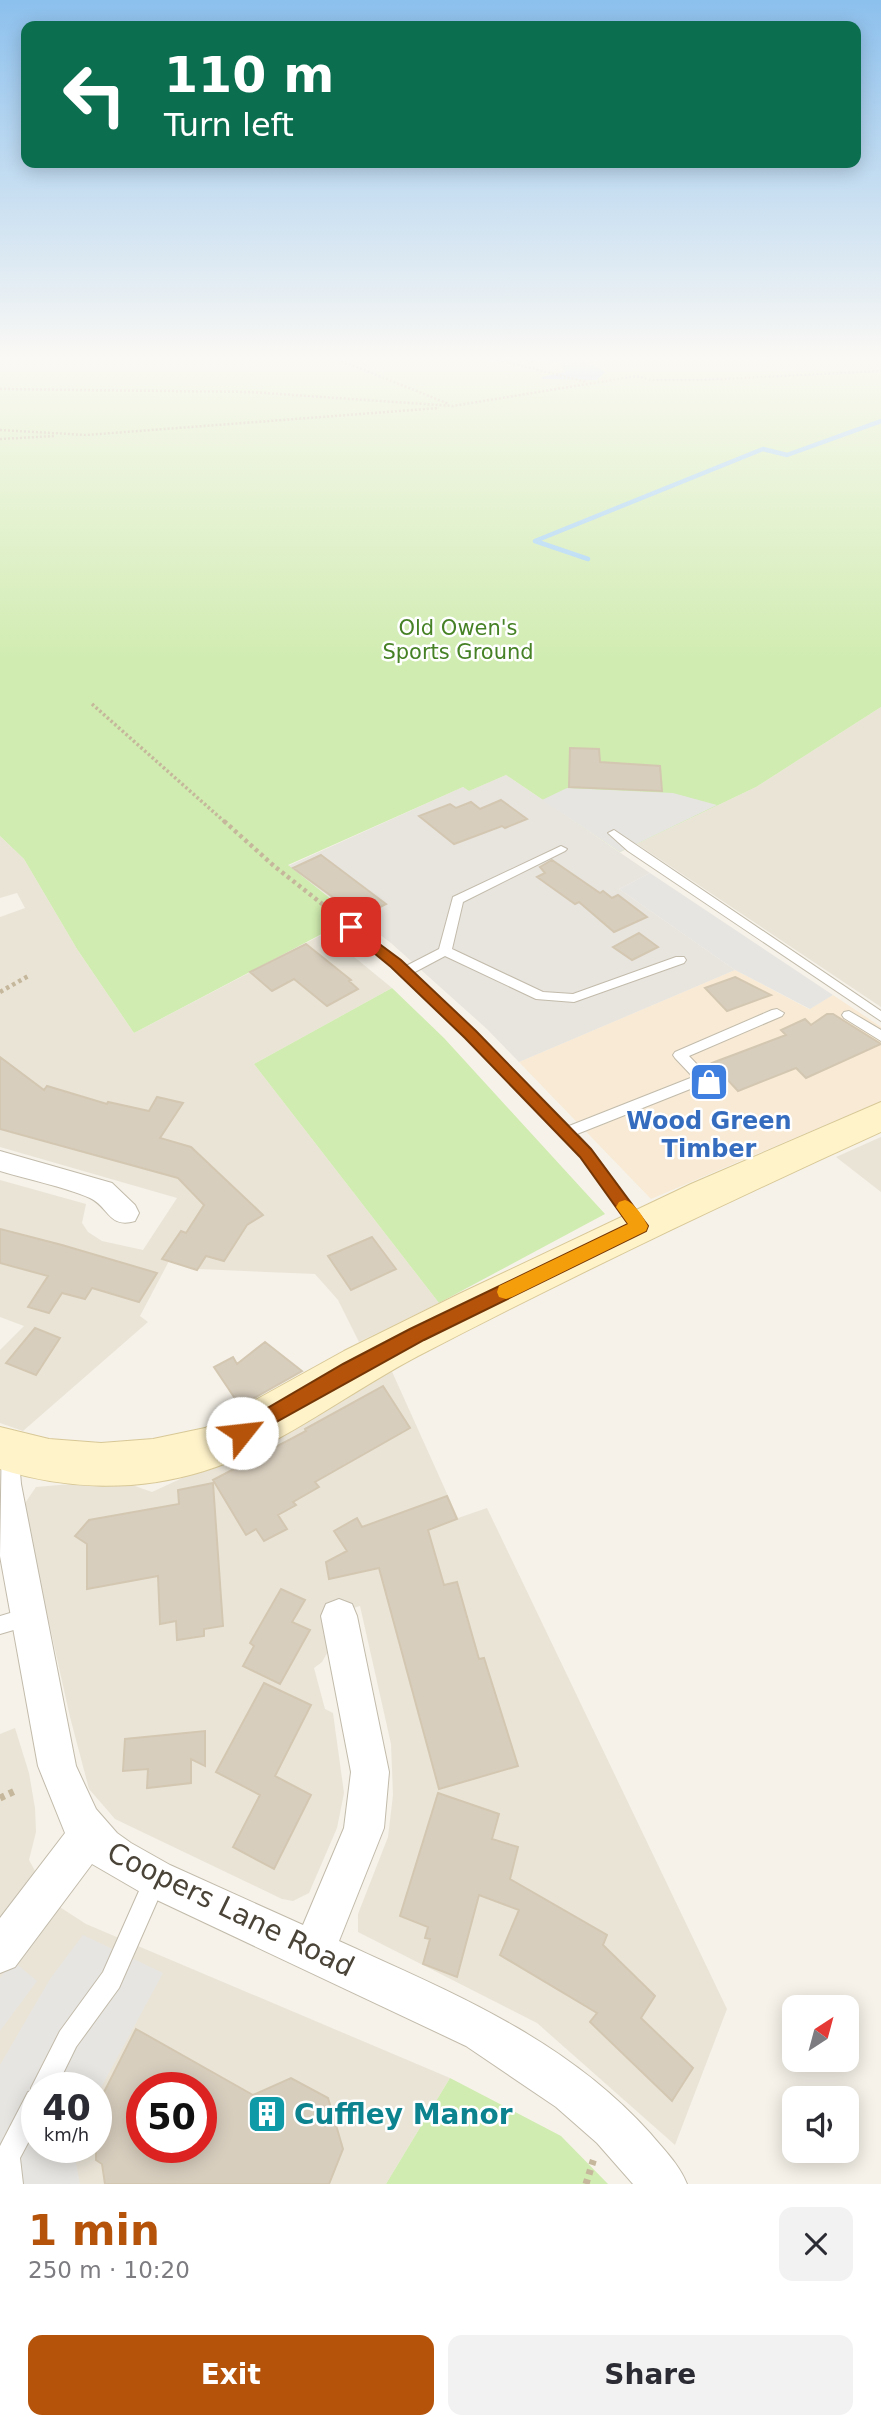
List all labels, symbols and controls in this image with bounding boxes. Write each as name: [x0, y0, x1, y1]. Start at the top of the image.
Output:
text: 110 m: [164, 47, 334, 104]
icon: left: [49, 49, 140, 140]
text: Turn left: [164, 106, 294, 144]
park label: Old Owen's Sports Ground: [382, 616, 534, 664]
pin: [321, 897, 381, 957]
icon: arrive: [332, 908, 370, 946]
shop icon: Wood Green Timber: [688, 1061, 730, 1103]
place label: Wood Green Timber: [626, 1107, 792, 1163]
position arrow: [205, 1396, 279, 1470]
street label: Coopers Lane Road: [102, 1835, 360, 1984]
north arrow: [782, 1995, 859, 2072]
map controls: [782, 1995, 859, 2163]
speed limit sign: 50: [126, 2072, 217, 2163]
button: sound: [782, 2086, 859, 2163]
text: 40: [42, 2088, 91, 2128]
building icon: Cuffley Manor: [246, 2093, 288, 2135]
place label: Cuffley Manor: [294, 2098, 513, 2131]
text: km/h: [44, 2124, 89, 2145]
text: 1 min: [28, 2206, 160, 2255]
button: close: [779, 2207, 853, 2281]
text: 250 m · 10:20: [28, 2257, 190, 2283]
button: Exit: [28, 2335, 434, 2415]
button: Share: [448, 2335, 853, 2415]

